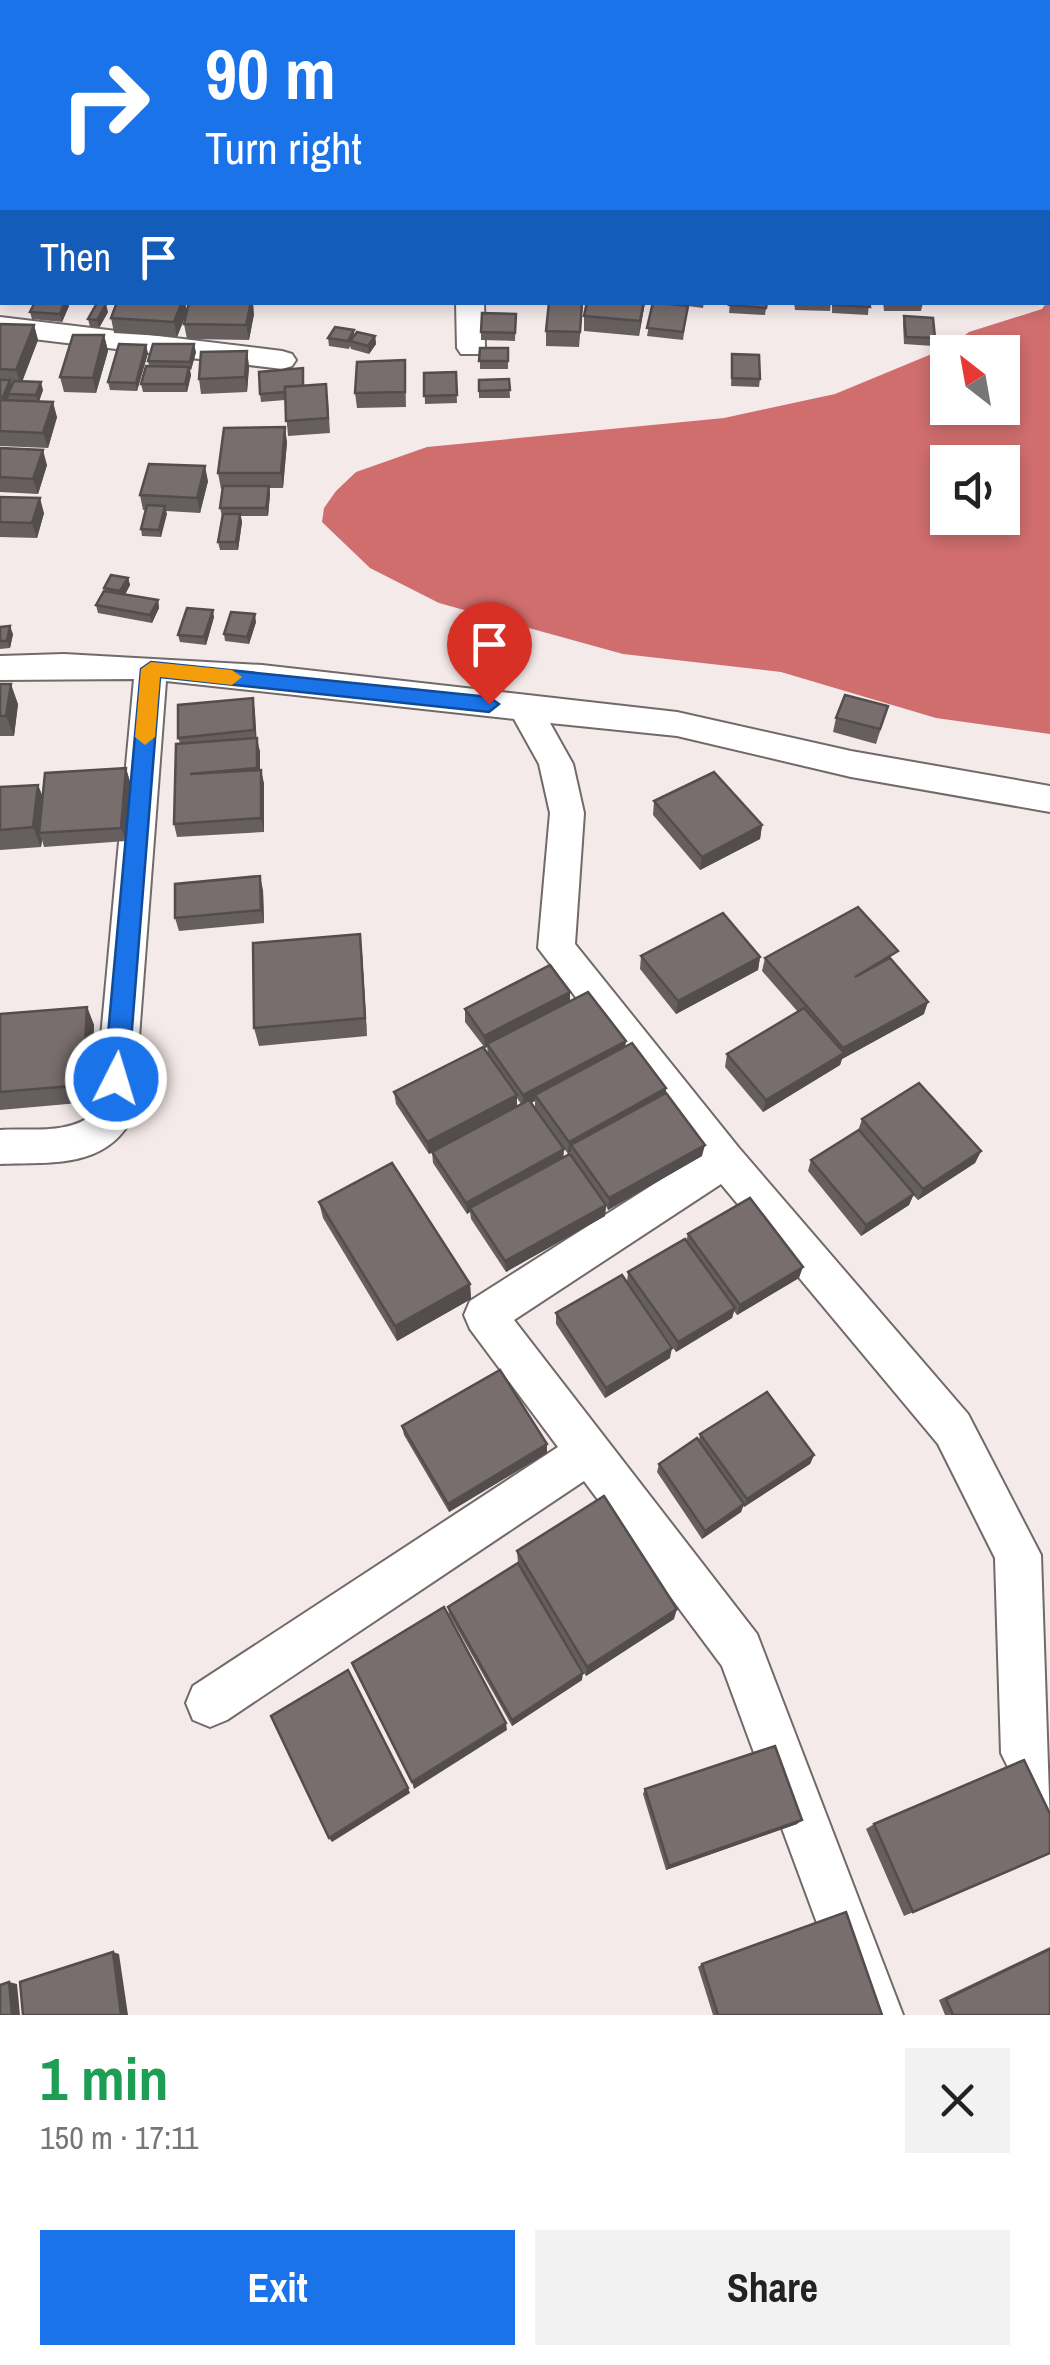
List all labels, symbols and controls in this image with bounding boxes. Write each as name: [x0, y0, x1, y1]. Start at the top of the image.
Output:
text: 90 m: [205, 27, 336, 121]
icon: right: [40, 40, 170, 170]
text: Turn right: [205, 117, 362, 178]
icon: arrive: [131, 230, 186, 285]
text: Then: [40, 232, 111, 283]
north arrow: [930, 335, 1020, 425]
map controls: [930, 335, 1020, 535]
button: sound: [930, 445, 1020, 535]
pin: [447, 602, 532, 705]
icon: arrive: [462, 617, 517, 672]
position arrow: [64, 1027, 168, 1131]
text: 1 min: [40, 2038, 169, 2119]
button: close: [905, 2048, 1010, 2153]
text: 150 m · 17:11: [40, 2116, 199, 2159]
button: Exit: [40, 2230, 515, 2345]
button: Share: [535, 2230, 1010, 2345]

